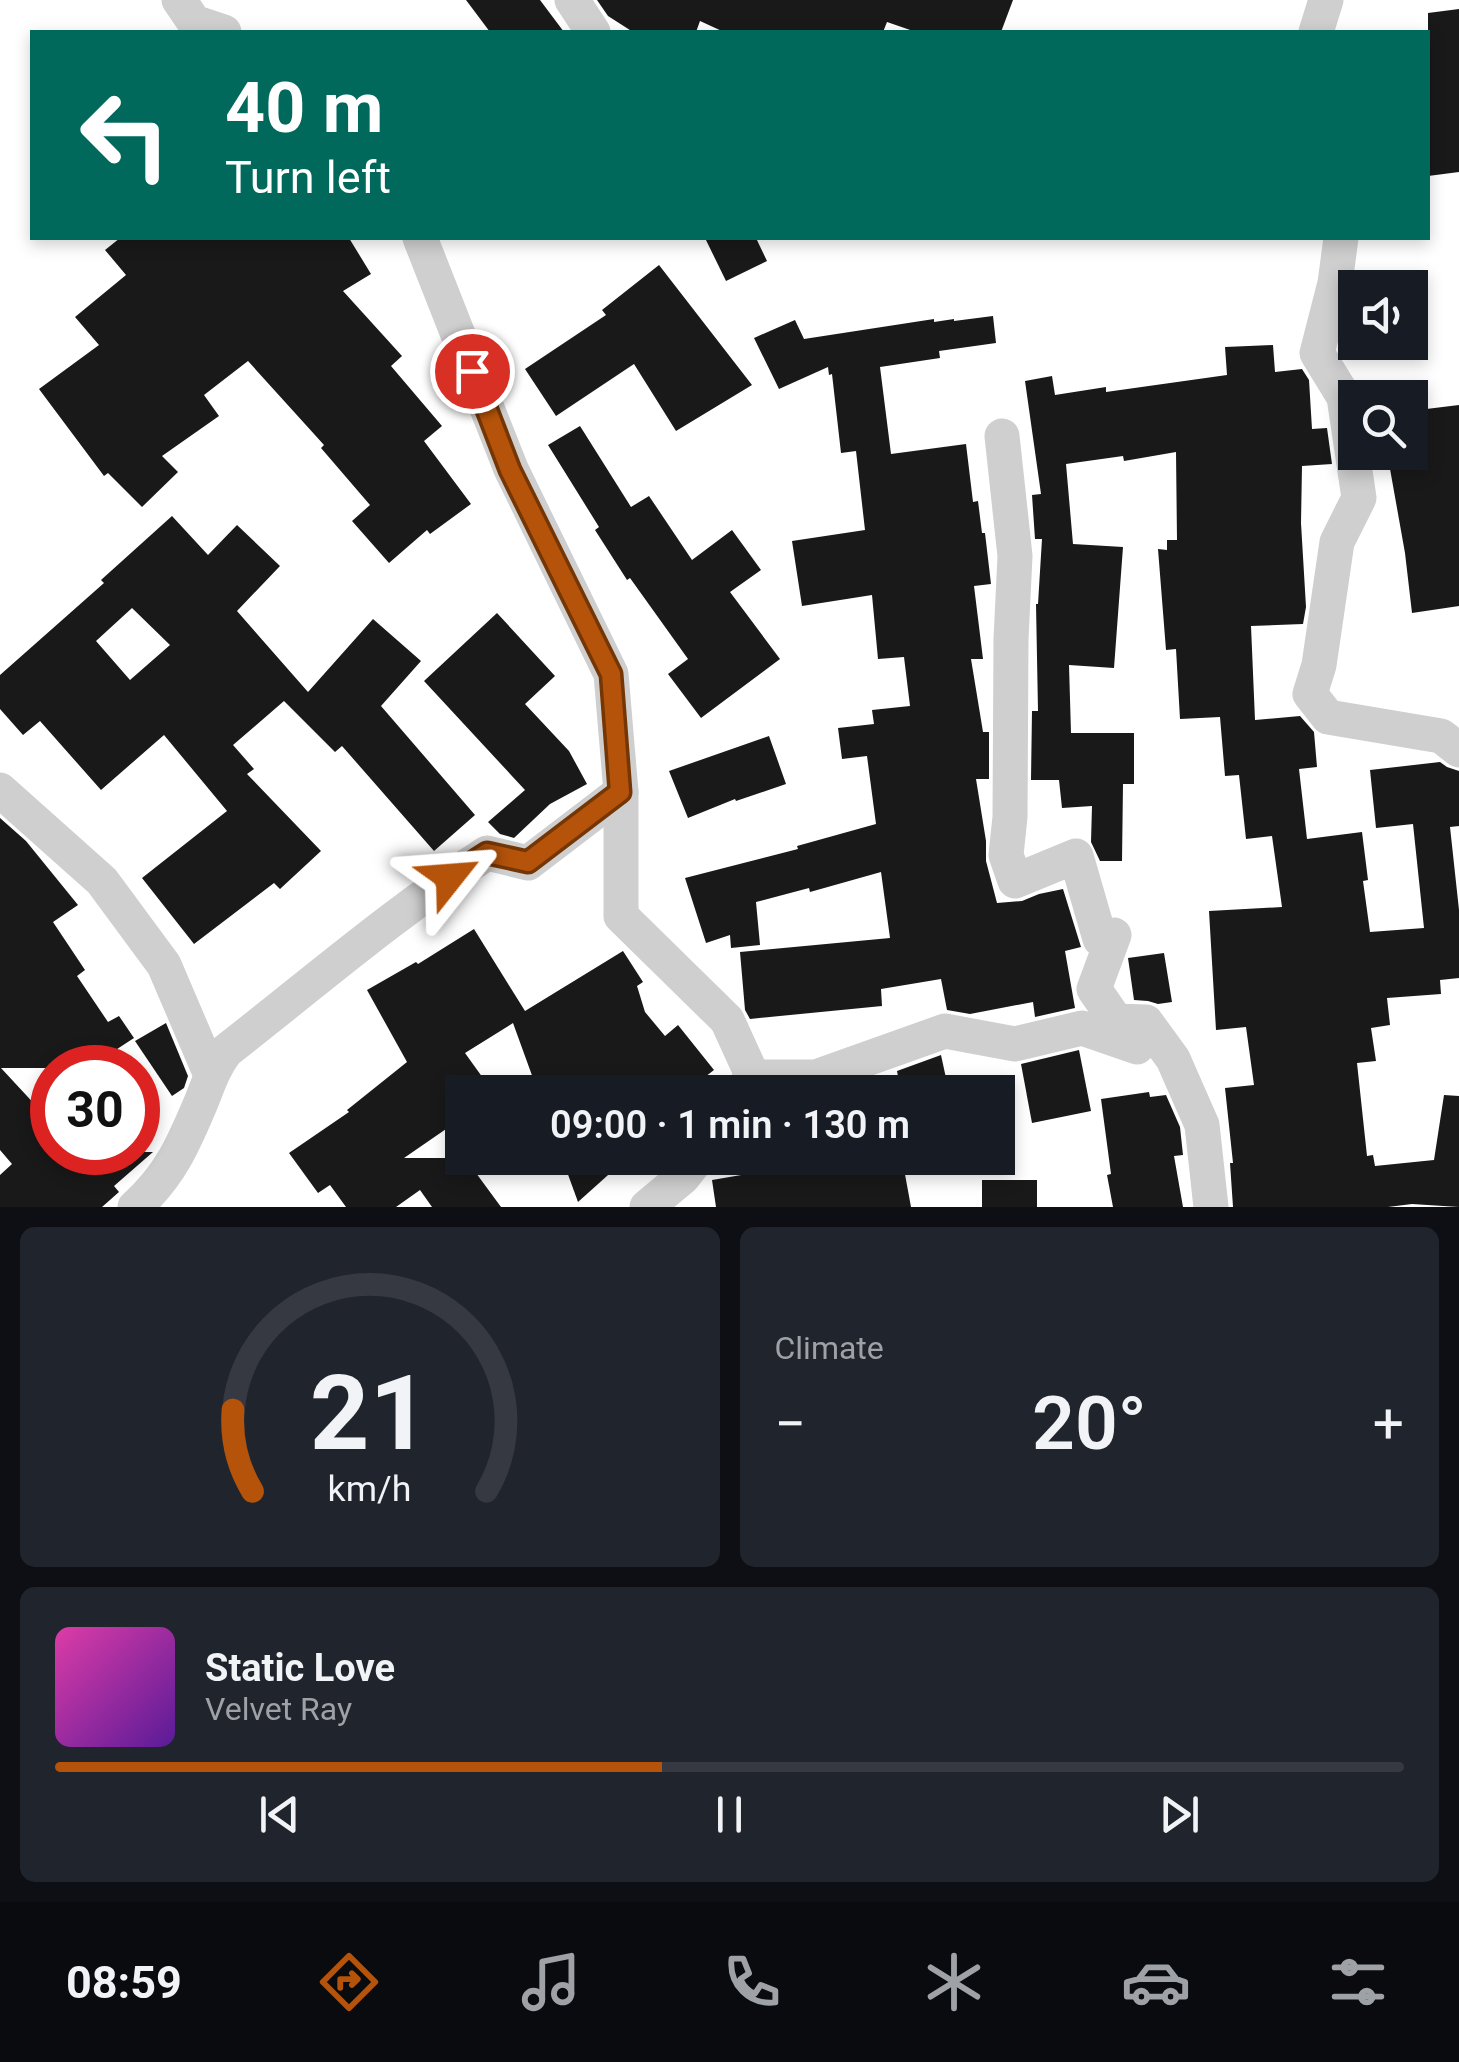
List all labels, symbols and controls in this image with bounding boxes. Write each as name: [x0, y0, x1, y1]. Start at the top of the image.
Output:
text: 40 m: [225, 67, 383, 149]
icon: left: [60, 70, 190, 200]
text: Turn left: [225, 151, 391, 204]
map controls: [1338, 270, 1428, 470]
button: sound: [1338, 270, 1428, 360]
pin: [430, 329, 515, 414]
icon: arrive: [445, 344, 500, 399]
button: search: [1338, 380, 1428, 470]
position arrow: [398, 825, 502, 929]
speed limit sign: 30: [30, 1045, 160, 1175]
text: 09:00 · 1 min · 130 m: [550, 1103, 910, 1147]
text: Climate: [775, 1329, 884, 1367]
text: 21: [310, 1353, 429, 1474]
text: 20°: [1032, 1379, 1147, 1467]
text: −: [775, 1392, 806, 1456]
text: +: [1373, 1392, 1404, 1456]
text: km/h: [328, 1468, 412, 1510]
text: Static Love: [205, 1646, 395, 1690]
text: Velvet Ray: [205, 1690, 352, 1728]
icon: previous: [252, 1787, 307, 1842]
icon: pause: [702, 1787, 757, 1842]
icon: next: [1152, 1787, 1207, 1842]
icon: directions: [314, 1947, 384, 2017]
icon: music: [516, 1947, 586, 2017]
icon: phone: [717, 1947, 787, 2017]
icon: climate: [919, 1947, 989, 2017]
icon: car: [1121, 1947, 1191, 2017]
icon: filters: [1323, 1947, 1393, 2017]
text: 08:59: [66, 1956, 182, 2009]

